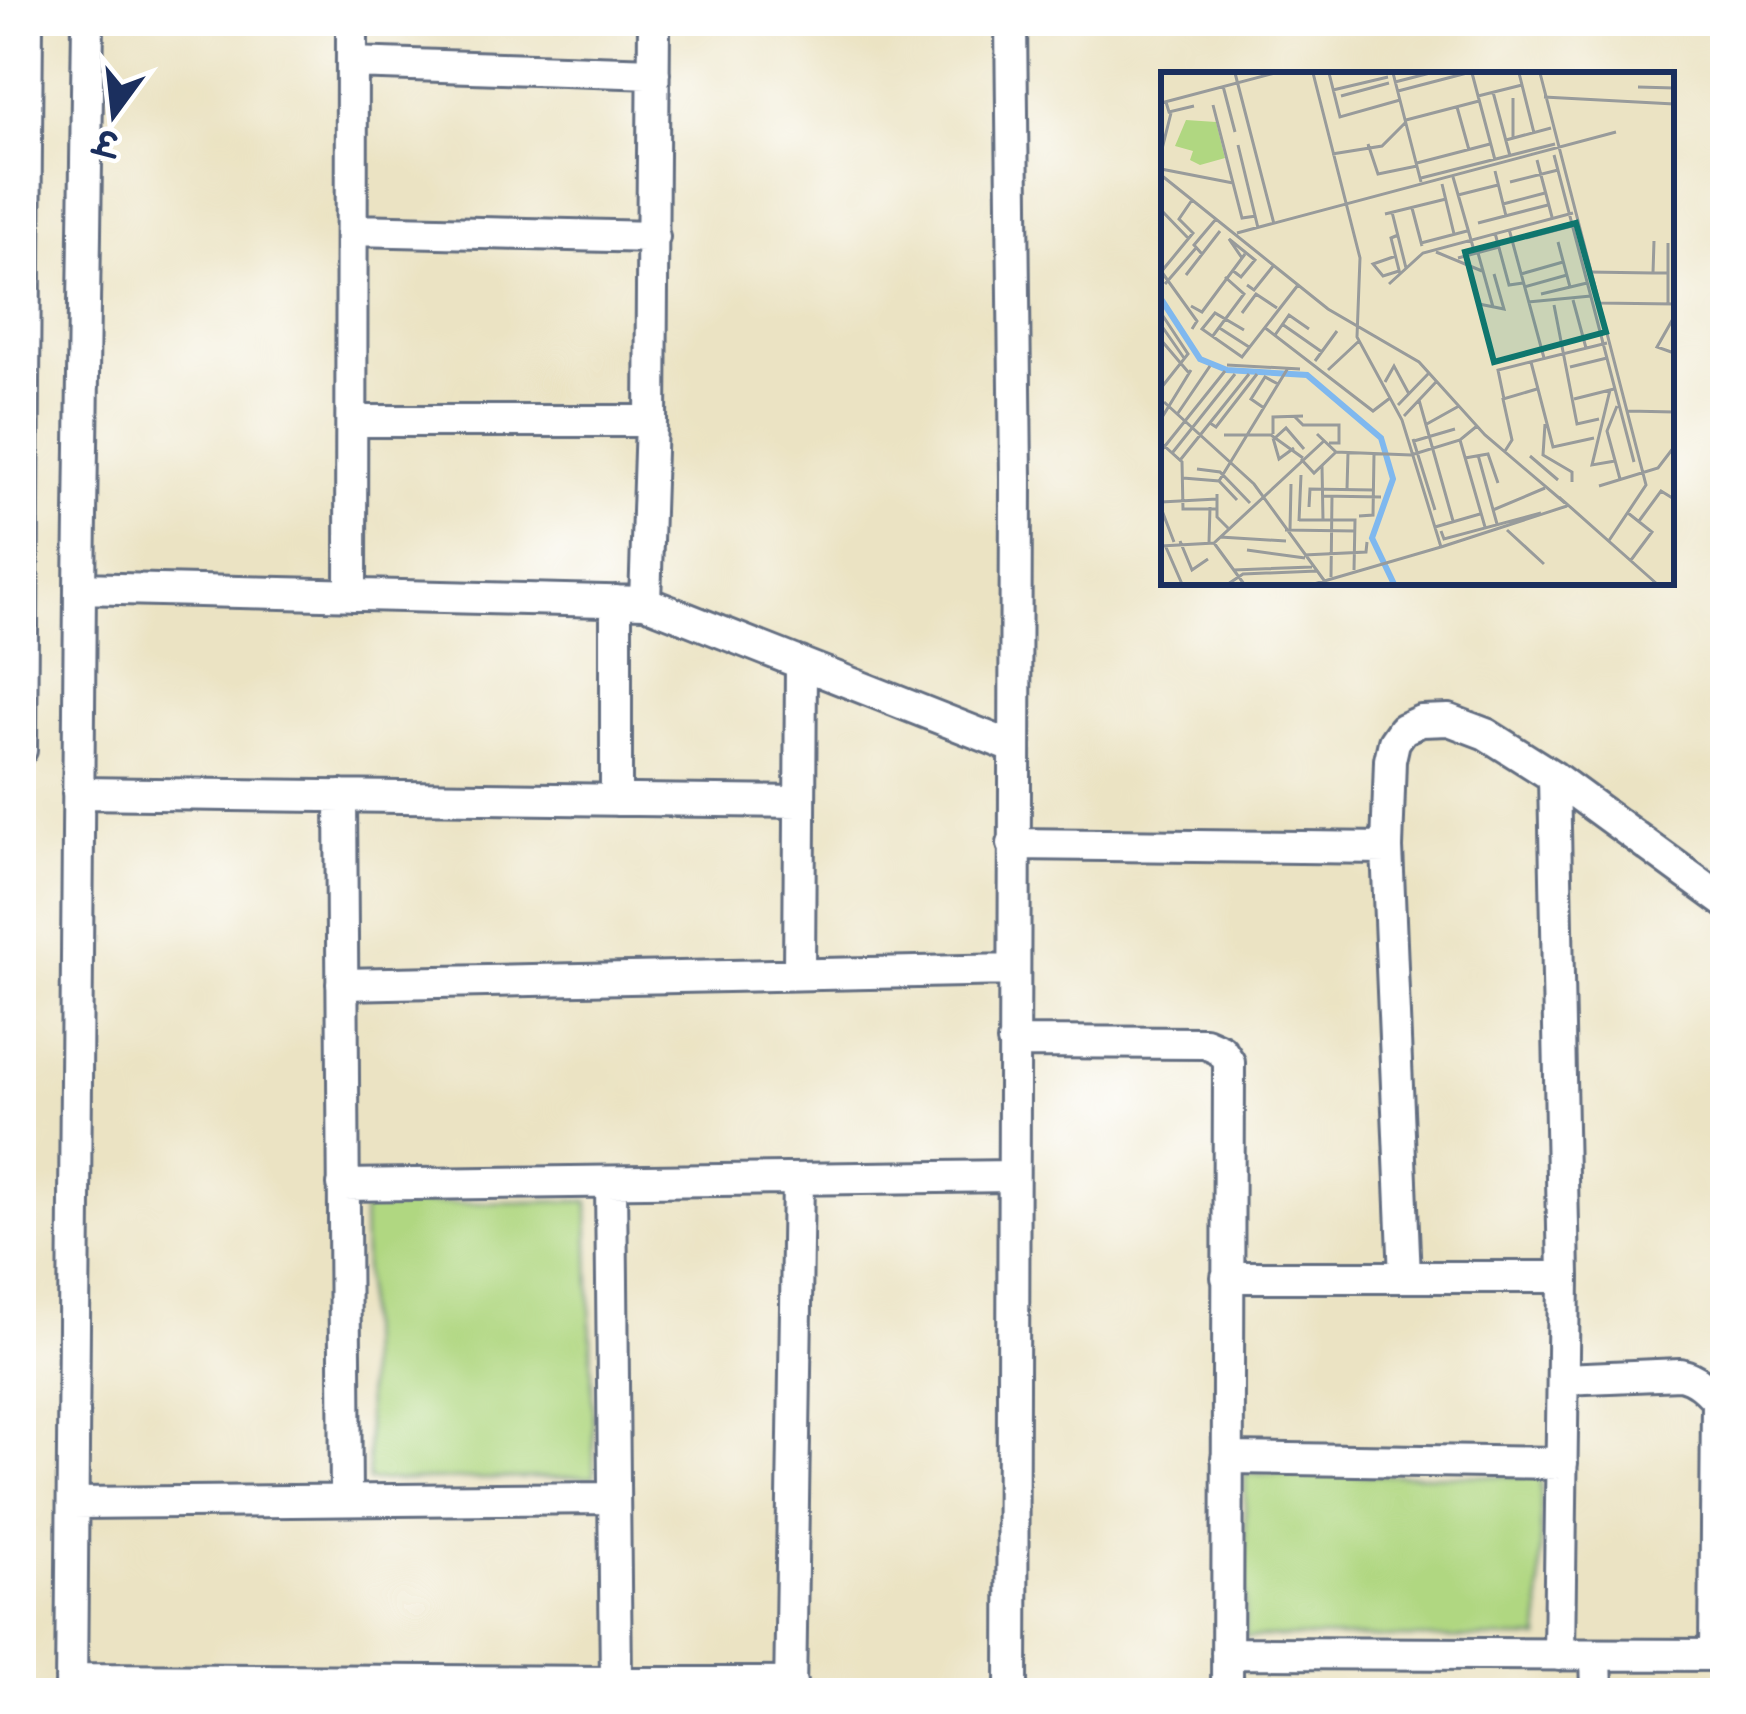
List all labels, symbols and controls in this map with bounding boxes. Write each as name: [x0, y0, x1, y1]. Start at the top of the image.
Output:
north arrow: [54, 54, 174, 174]
inset map: [1161, 72, 1674, 585]
text: उ: [88, 120, 125, 165]

